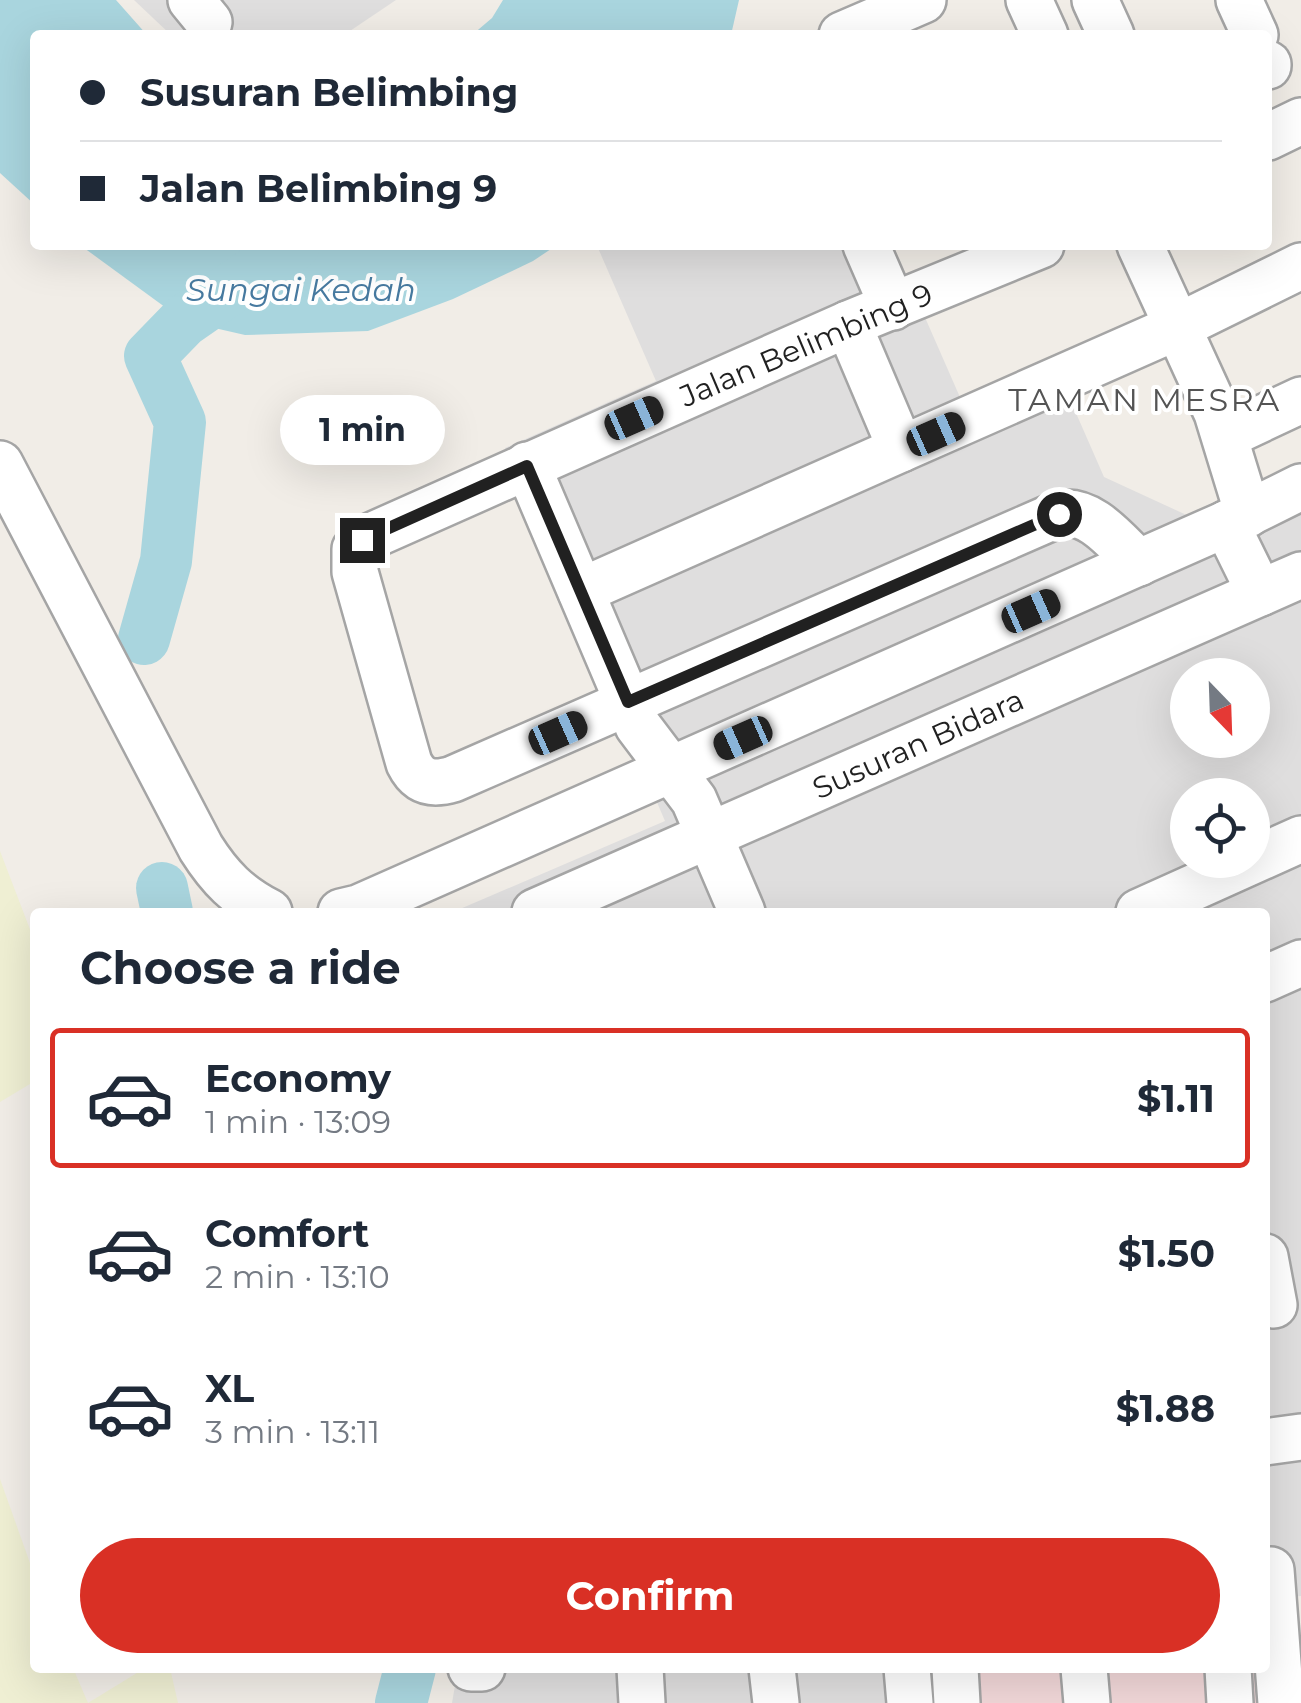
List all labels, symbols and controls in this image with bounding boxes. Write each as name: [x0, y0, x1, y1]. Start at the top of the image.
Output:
text: Susuran Belimbing: [140, 69, 518, 116]
text: Jalan Belimbing 9: [140, 165, 497, 212]
water label: Sungai Kedah: [186, 270, 416, 309]
street label: Jalan Belimbing 9: [673, 275, 938, 415]
district label: TAMAN MESRA: [1008, 380, 1282, 419]
car: [600, 392, 668, 444]
callout: 1 min: [280, 395, 444, 465]
car: [902, 408, 970, 460]
text: 1 min: [319, 410, 406, 449]
route start: [1037, 492, 1082, 537]
route end: [340, 518, 385, 563]
car: [997, 585, 1065, 637]
north arrow: [1170, 658, 1270, 758]
map controls: [1170, 658, 1270, 878]
street label: Susuran Bidara: [807, 681, 1029, 807]
car: [524, 707, 592, 759]
car: [709, 712, 777, 764]
button: locate: [1170, 778, 1270, 878]
text: Choose a ride: [80, 940, 401, 995]
icon: car: [85, 1053, 175, 1143]
text: Economy: [205, 1055, 391, 1102]
text: $1.11: [1137, 1075, 1215, 1122]
text: 1 min · 13:09: [205, 1102, 391, 1141]
icon: car: [85, 1208, 175, 1298]
text: Comfort: [205, 1210, 369, 1257]
text: $1.50: [1118, 1230, 1215, 1277]
text: 2 min · 13:10: [205, 1257, 390, 1296]
icon: car: [85, 1363, 175, 1453]
text: XL: [205, 1365, 254, 1412]
text: $1.88: [1116, 1385, 1215, 1432]
text: 3 min · 13:11: [205, 1412, 380, 1451]
button: Confirm: [80, 1538, 1220, 1653]

